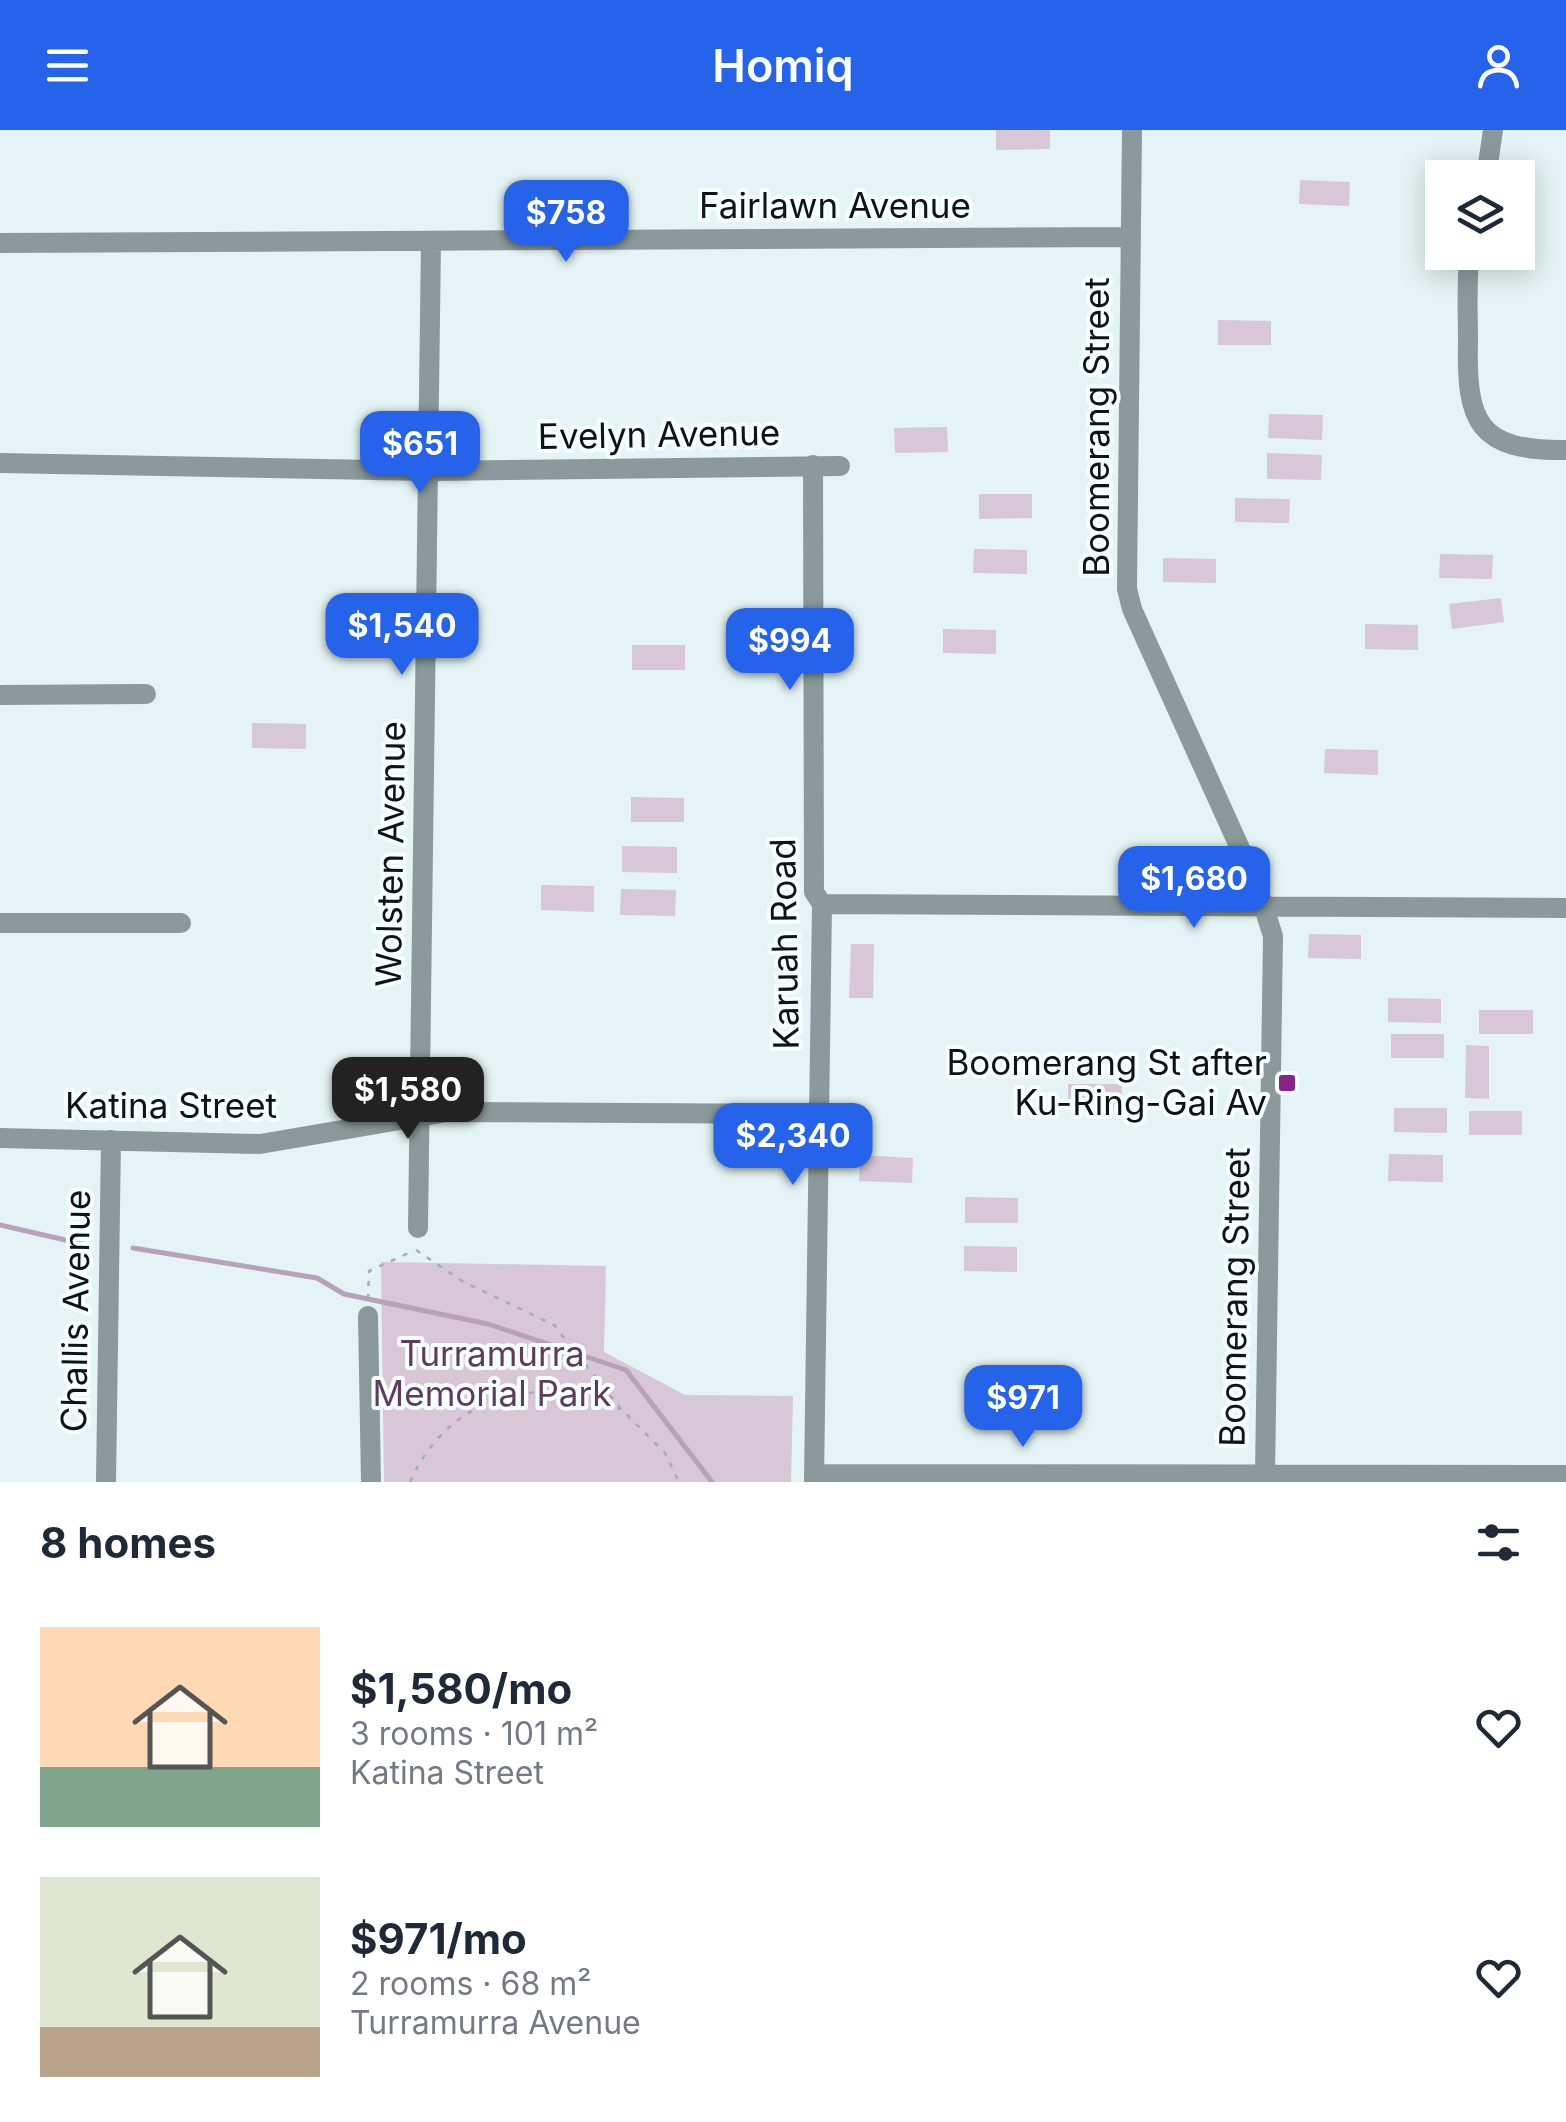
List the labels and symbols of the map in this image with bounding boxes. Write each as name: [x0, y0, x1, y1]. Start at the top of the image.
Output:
pin: $758: [507, 180, 625, 265]
street label: Fairlawn Avenue: [699, 184, 971, 226]
street label: Boomerang Street: [1075, 277, 1117, 577]
pin: $651: [361, 411, 479, 496]
street label: Evelyn Avenue: [538, 411, 780, 457]
pin: $1,540: [321, 593, 483, 678]
pin: $994: [731, 608, 849, 693]
street label: Wolsten Avenue: [367, 721, 413, 987]
street label: Karuah Road: [761, 838, 807, 1050]
pin: $1,680: [1113, 846, 1275, 931]
place label: Boomerang St after Ku-Ring-Gai Av: [946, 1041, 1267, 1123]
pin: $1,580: [327, 1057, 489, 1142]
marker: Boomerang St after Ku-Ring-Gai Av: [1276, 1072, 1298, 1094]
street label: Katina Street: [65, 1084, 277, 1126]
pin: $2,340: [712, 1103, 874, 1188]
street label: Boomerang Street: [1210, 1147, 1258, 1447]
street label: Challis Avenue: [52, 1189, 98, 1433]
park label: Turramurra Memorial Park: [373, 1332, 611, 1414]
pin: $971: [964, 1365, 1082, 1450]

